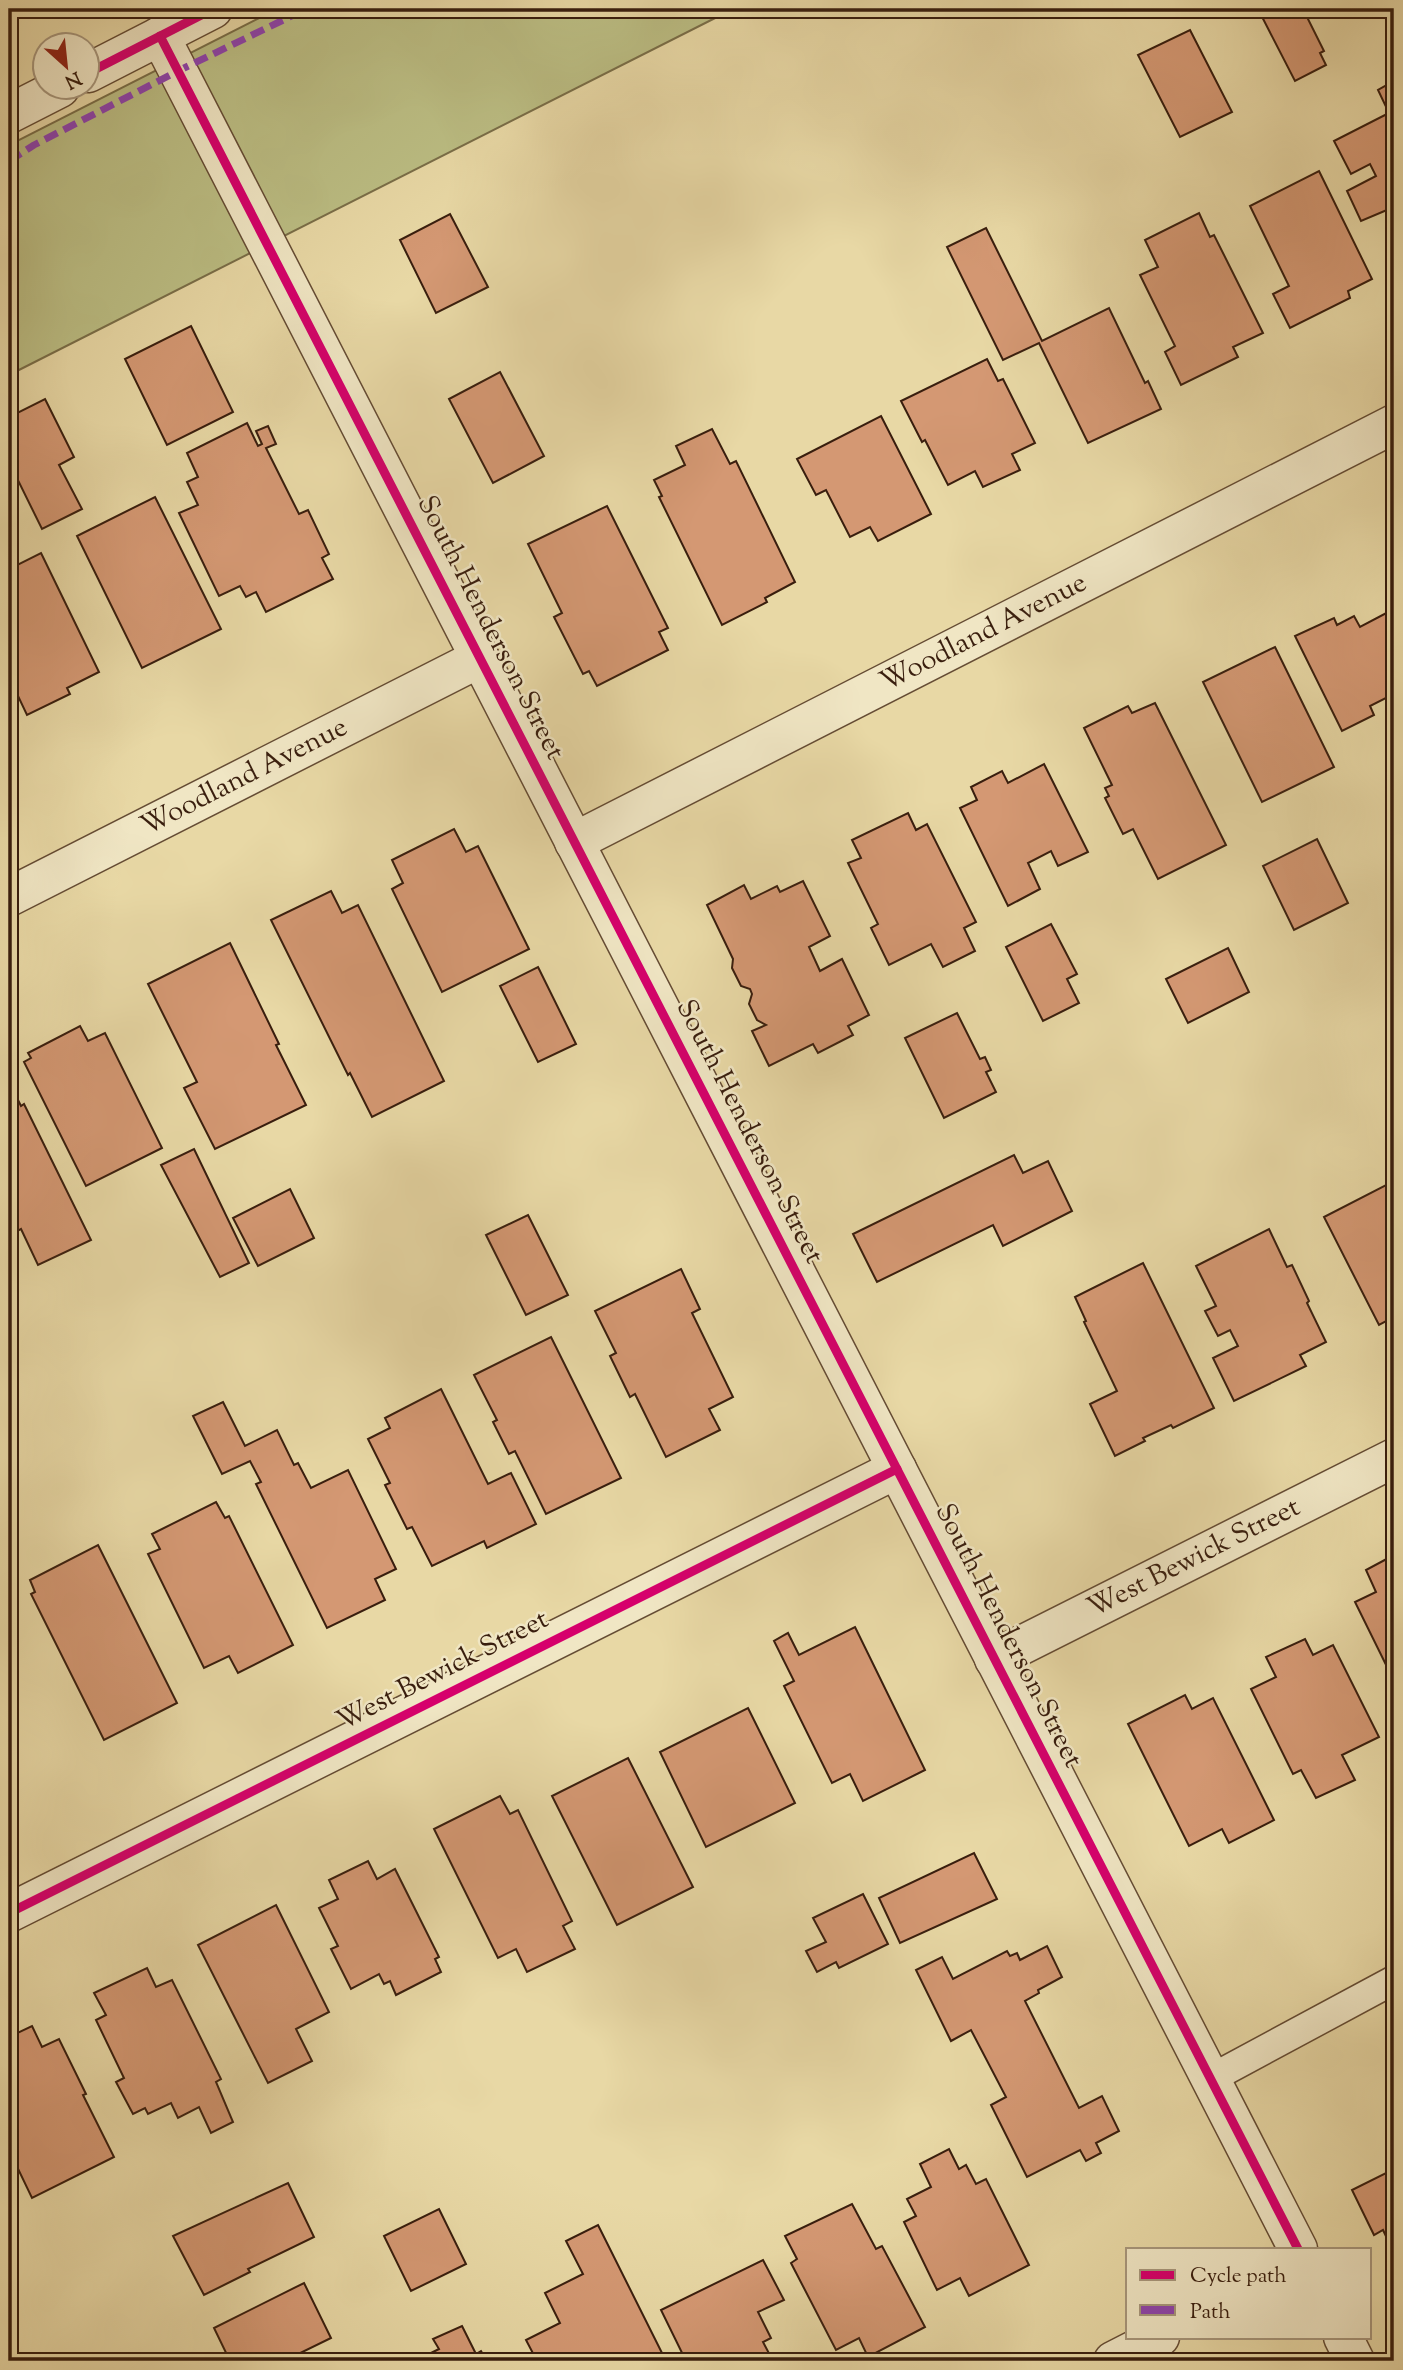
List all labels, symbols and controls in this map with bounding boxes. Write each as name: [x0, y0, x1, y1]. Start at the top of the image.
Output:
north arrow: [32, 32, 102, 102]
text: N: [60, 63, 85, 94]
street label: South Henderson Street: [406, 489, 574, 767]
street label: Woodland Avenue: [873, 564, 1094, 703]
street label: Woodland Avenue: [134, 708, 355, 847]
street label: South Henderson Street: [665, 993, 833, 1271]
street label: West Bewick Street: [1081, 1488, 1308, 1629]
street label: South Henderson Street: [924, 1497, 1092, 1775]
street label: West Bewick Street: [330, 1600, 556, 1742]
legend: [1126, 2248, 1372, 2338]
text: Cycle path: [1190, 2262, 1287, 2292]
text: Path: [1190, 2298, 1231, 2328]

